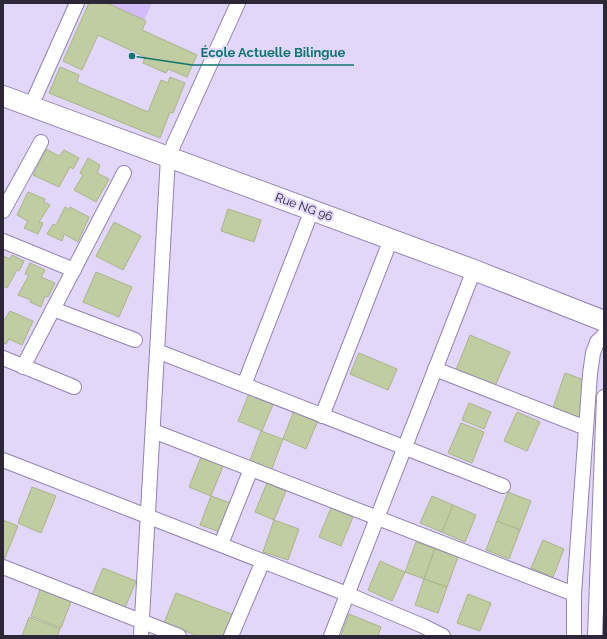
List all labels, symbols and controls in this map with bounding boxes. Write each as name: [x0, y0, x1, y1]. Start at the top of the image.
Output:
callout: École Actuelle Bilingue: [192, 40, 354, 65]
text: École Actuelle Bilingue: [201, 45, 346, 60]
street label: Rue NG 96: [273, 190, 335, 224]

